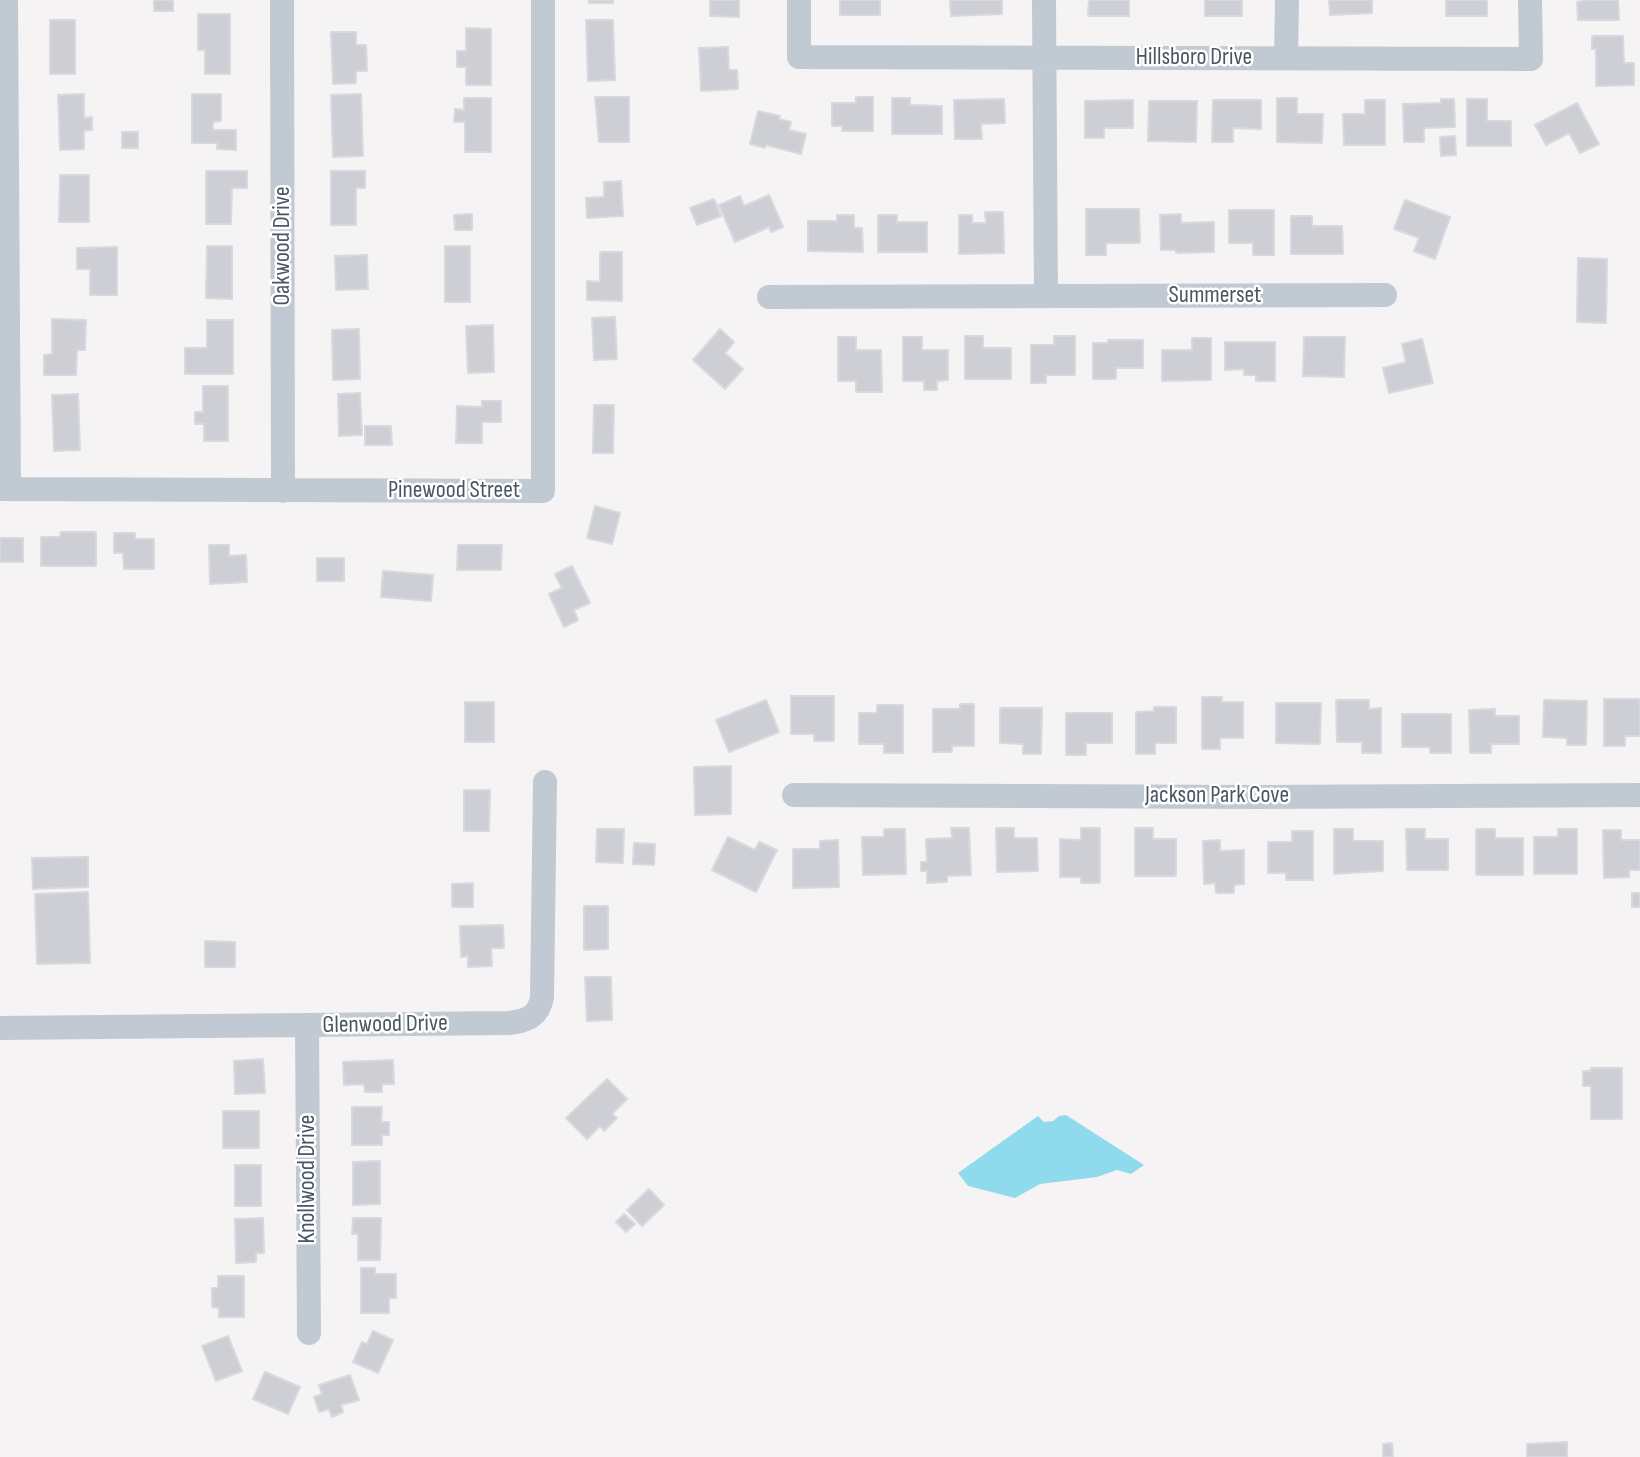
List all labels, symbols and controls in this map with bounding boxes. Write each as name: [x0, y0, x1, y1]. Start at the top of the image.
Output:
street label: Hillsboro Drive: [1136, 44, 1252, 72]
street label: Oakwood Drive: [269, 186, 297, 306]
street label: Summerset: [1169, 282, 1261, 310]
street label: Pinewood Street: [388, 477, 520, 505]
street label: Jackson Park Cove: [1145, 782, 1289, 810]
street label: Glenwood Drive: [322, 1010, 448, 1040]
street label: Knollwood Drive: [294, 1115, 322, 1243]

